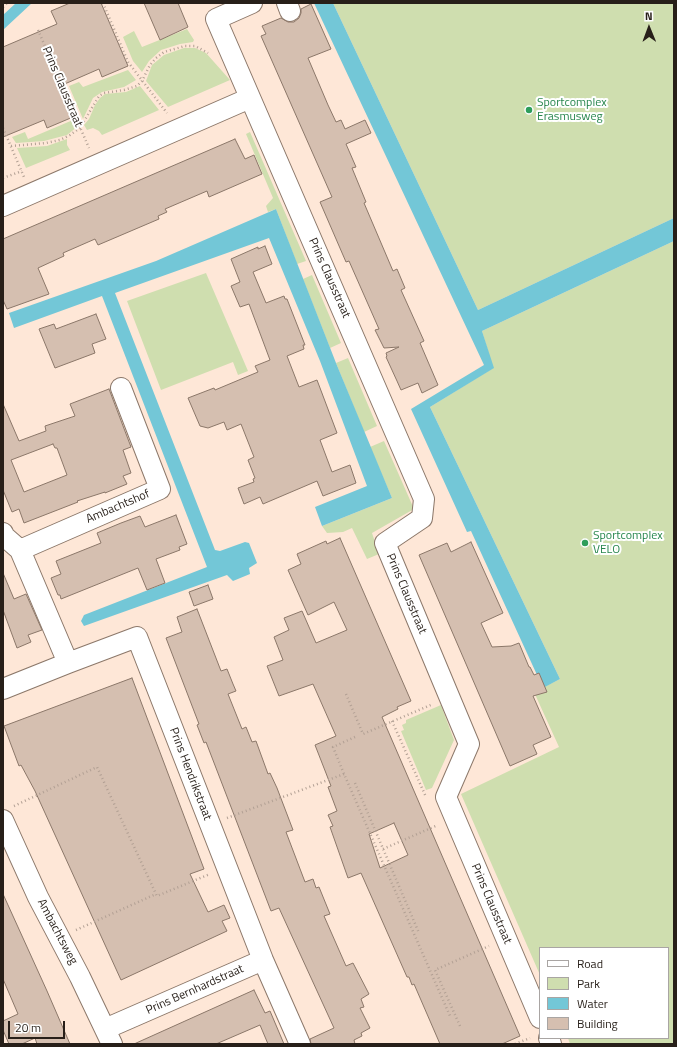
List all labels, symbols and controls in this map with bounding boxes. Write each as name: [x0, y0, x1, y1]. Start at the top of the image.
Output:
north arrow: [629, 8, 669, 48]
text: N: [645, 8, 653, 24]
street label: Prins Clausstraat: [39, 45, 85, 129]
place label: Sportcomplex Erasmusweg: [537, 96, 607, 124]
marker: Sportcomplex Erasmusweg: [524, 105, 534, 115]
street label: Prins Clausstraat: [305, 236, 353, 320]
street label: Ambachtshof: [84, 487, 152, 527]
place label: Sportcomplex VELO: [593, 529, 663, 557]
marker: Sportcomplex VELO: [580, 538, 590, 548]
street label: Prins Clausstraat: [383, 552, 429, 636]
street label: Prins Hendrikstraat: [166, 726, 214, 822]
street label: Prins Clausstraat: [468, 862, 514, 946]
street label: Ambachtsweg: [34, 897, 80, 967]
legend: [539, 947, 669, 1039]
text: Road: [577, 954, 603, 973]
street label: Prins Bernhardstraat: [144, 962, 246, 1018]
text: Park: [577, 974, 600, 993]
text: Water: [577, 994, 608, 1013]
scale bar: [10, 1013, 67, 1039]
text: Building: [577, 1014, 618, 1033]
text: 20 m: [15, 1018, 41, 1037]

